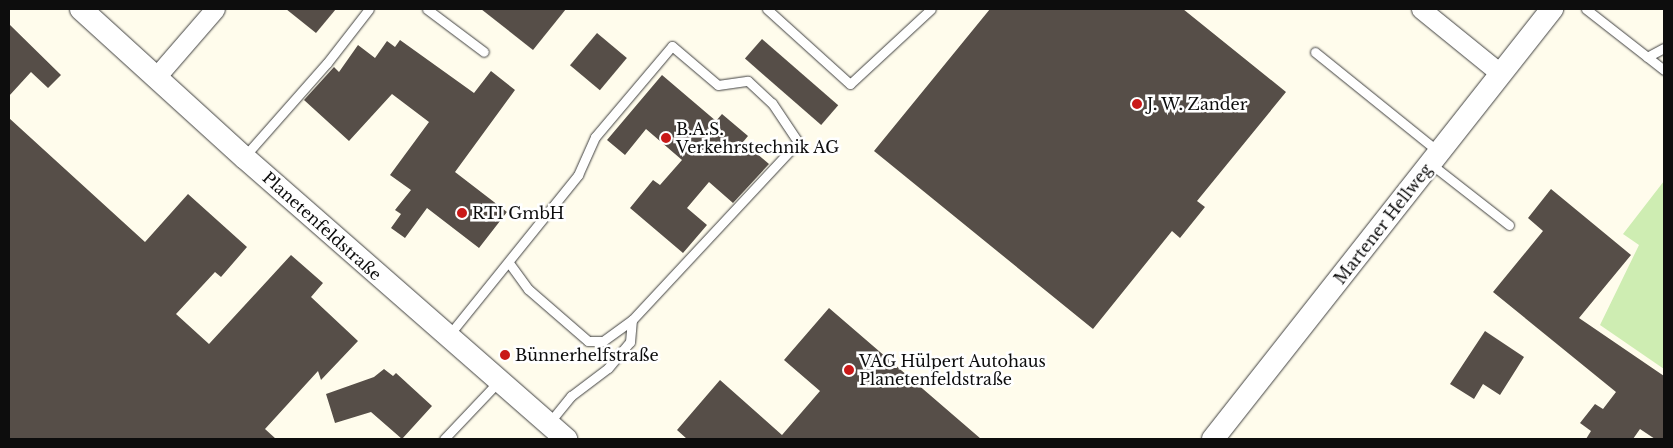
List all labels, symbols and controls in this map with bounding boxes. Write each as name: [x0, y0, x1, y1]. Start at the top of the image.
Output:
place label: J. W. Zander: [1147, 94, 1248, 114]
marker: J. W. Zander: [1131, 98, 1143, 110]
place label: B.A.S. Verkehrstechnik AG: [676, 119, 840, 157]
marker: B.A.S. Verkehrstechnik AG: [660, 132, 672, 144]
street label: Martener Hellweg: [1330, 160, 1436, 288]
street label: Planetenfeldstraße: [259, 168, 385, 284]
place label: RTI GmbH: [472, 203, 564, 223]
marker: RTI GmbH: [456, 207, 468, 219]
place label: Bünnerhelfstraße: [515, 345, 659, 365]
marker: Bünnerhelfstraße: [499, 349, 511, 361]
place label: VAG Hülpert Autohaus Planetenfeldstraße: [859, 351, 1047, 389]
marker: VAG Hülpert Autohaus Planetenfeldstraße: [843, 364, 855, 376]

